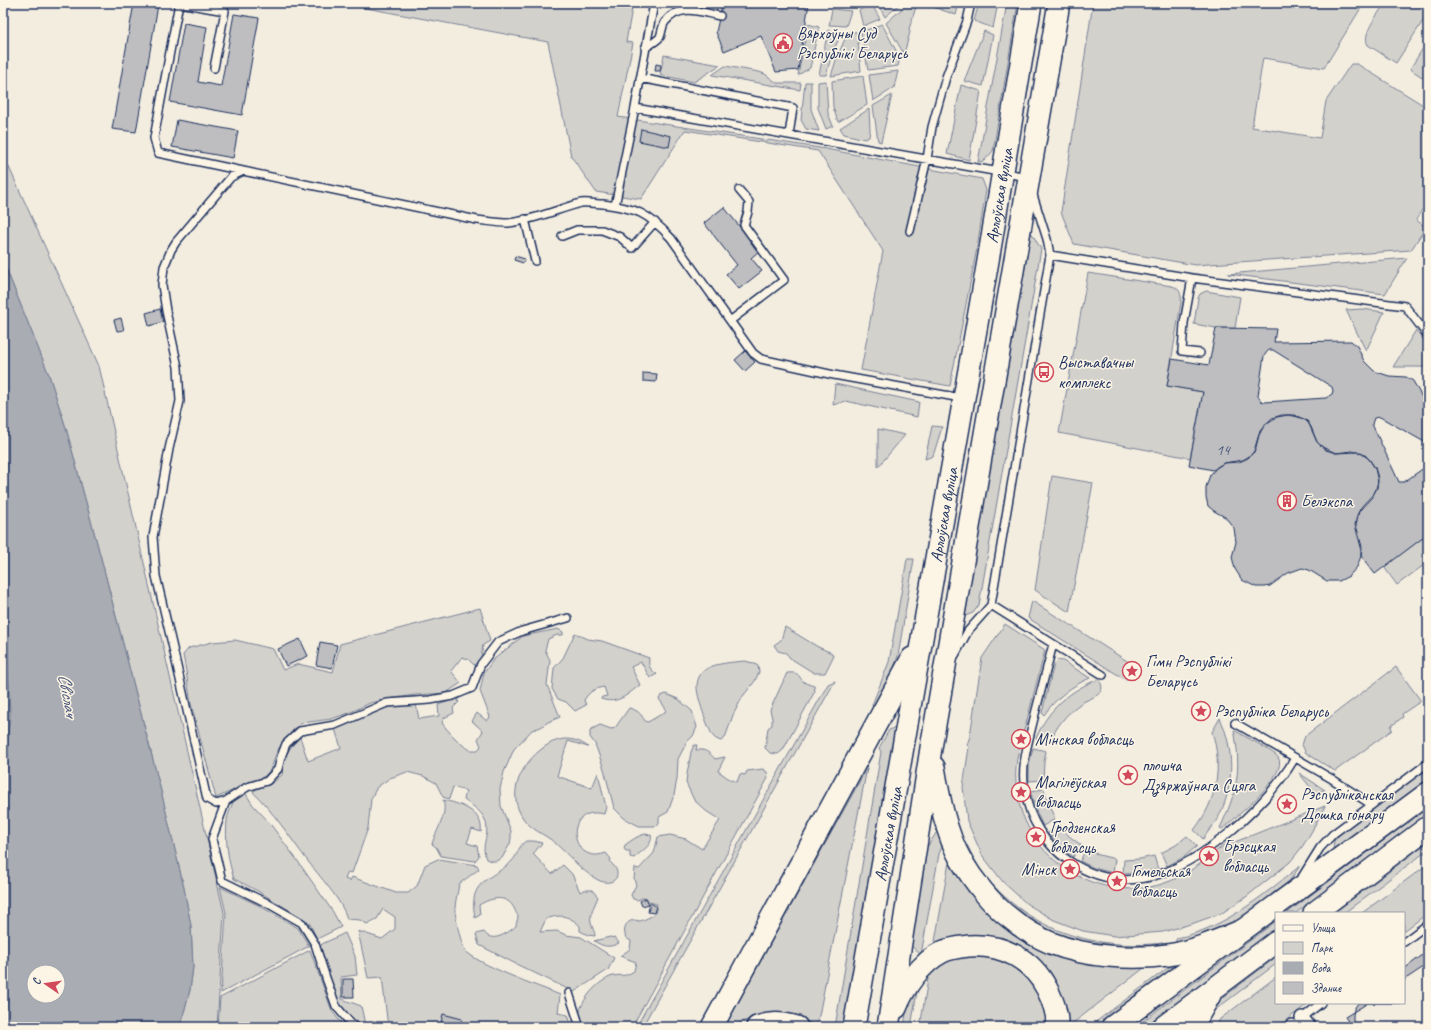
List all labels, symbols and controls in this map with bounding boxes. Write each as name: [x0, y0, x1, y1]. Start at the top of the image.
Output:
place label: Вярхоўны Суд Рэспублікі Беларусь: [797, 23, 909, 64]
public building icon: Вярхоўны Суд Рэспублікі Беларусь: [772, 32, 794, 54]
street label: Арлоўская вуліца: [981, 145, 1018, 245]
place label: Выставачны комплекс: [1058, 352, 1135, 393]
bus stop icon: Выставачны комплекс: [1033, 361, 1055, 383]
house number: 14: [1216, 441, 1231, 460]
street label: Арлоўская вуліца: [926, 464, 963, 564]
building icon: Белэкспа: [1276, 490, 1298, 512]
place label: Белэкспа: [1301, 491, 1354, 512]
place label: Гімн Рэспублікі Беларусь: [1146, 651, 1232, 692]
place icon: Гімн Рэспублікі Беларусь: [1121, 660, 1143, 682]
water label: Свіслач: [53, 672, 83, 721]
place icon: Рэспубліка Беларусь: [1190, 700, 1212, 722]
place label: Рэспубліка Беларусь: [1215, 701, 1329, 722]
place icon: Мінская вобласць: [1010, 728, 1032, 750]
place label: Мінская вобласць: [1035, 729, 1135, 750]
place label: плошча Дзяржаўнага Сцяга: [1142, 755, 1257, 797]
place icon: плошча Дзяржаўнага Сцяга: [1117, 764, 1139, 786]
place label: Магілёўская вобласць: [1035, 772, 1107, 813]
place icon: Магілёўская вобласць: [1010, 781, 1032, 803]
street label: Арлоўская вуліца: [870, 784, 907, 883]
place label: Рэспубліканская Дошка гонару: [1301, 784, 1394, 825]
place icon: Рэспубліканская Дошка гонару: [1276, 793, 1298, 815]
place label: Гродзенская вобласць: [1050, 817, 1116, 858]
place icon: Гродзенская вобласць: [1025, 826, 1047, 848]
place label: Брэсцкая вобласць: [1223, 836, 1276, 877]
place icon: Брэсцкая вобласць: [1198, 845, 1220, 867]
place icon: Мінск: [1059, 858, 1081, 880]
place label: Мінск: [1021, 859, 1058, 880]
place label: Гомельская вобласць: [1131, 861, 1191, 902]
place icon: Гомельская вобласць: [1106, 870, 1128, 892]
legend: [1275, 912, 1405, 1004]
text: Улица: [1311, 920, 1336, 936]
text: Парк: [1311, 940, 1334, 956]
text: Вода: [1311, 960, 1332, 976]
north arrow: [26, 964, 66, 1004]
text: С: [29, 976, 44, 986]
text: Здание: [1311, 980, 1342, 996]

